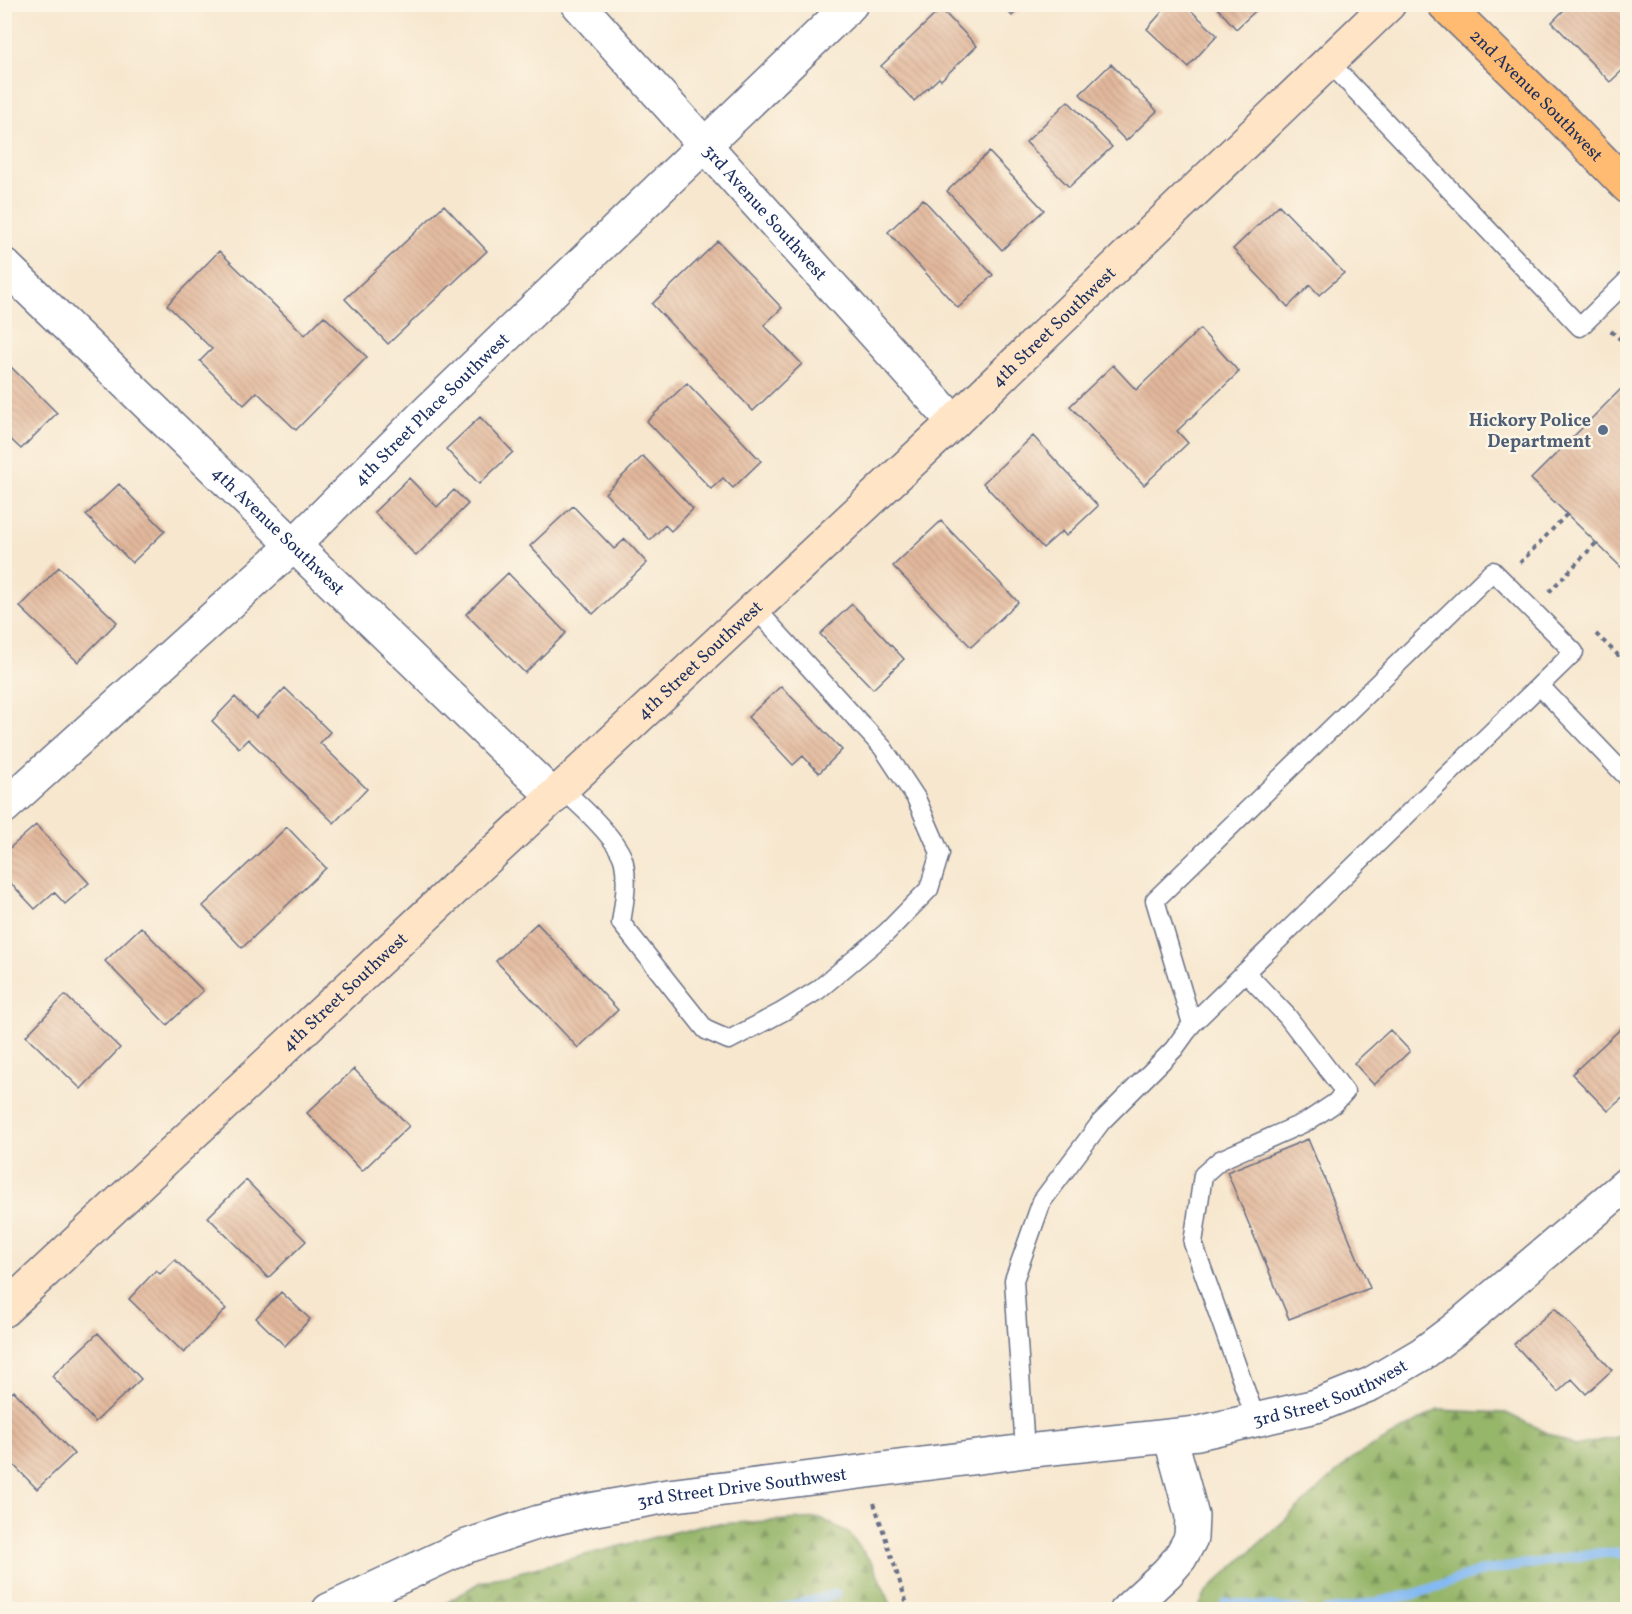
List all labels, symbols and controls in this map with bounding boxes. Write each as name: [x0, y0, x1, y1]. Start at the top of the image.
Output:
street label: 2nd Avenue Southwest: [1463, 24, 1608, 168]
street label: 3rd Avenue Southwest: [696, 140, 832, 287]
street label: 4th Street Southwest: [986, 262, 1122, 394]
street label: 4th Street Place Southwest: [349, 328, 516, 492]
place label: Hickory Police Department: [1469, 409, 1591, 455]
marker: Hickory Police Department: [1596, 423, 1610, 437]
street label: 4th Avenue Southwest: [205, 461, 350, 602]
street label: 4th Street Southwest: [632, 596, 769, 726]
street label: 4th Street Southwest: [277, 928, 414, 1058]
street label: 3rd Street Southwest: [1251, 1354, 1413, 1434]
street label: 3rd Street Drive Southwest: [635, 1463, 848, 1515]

